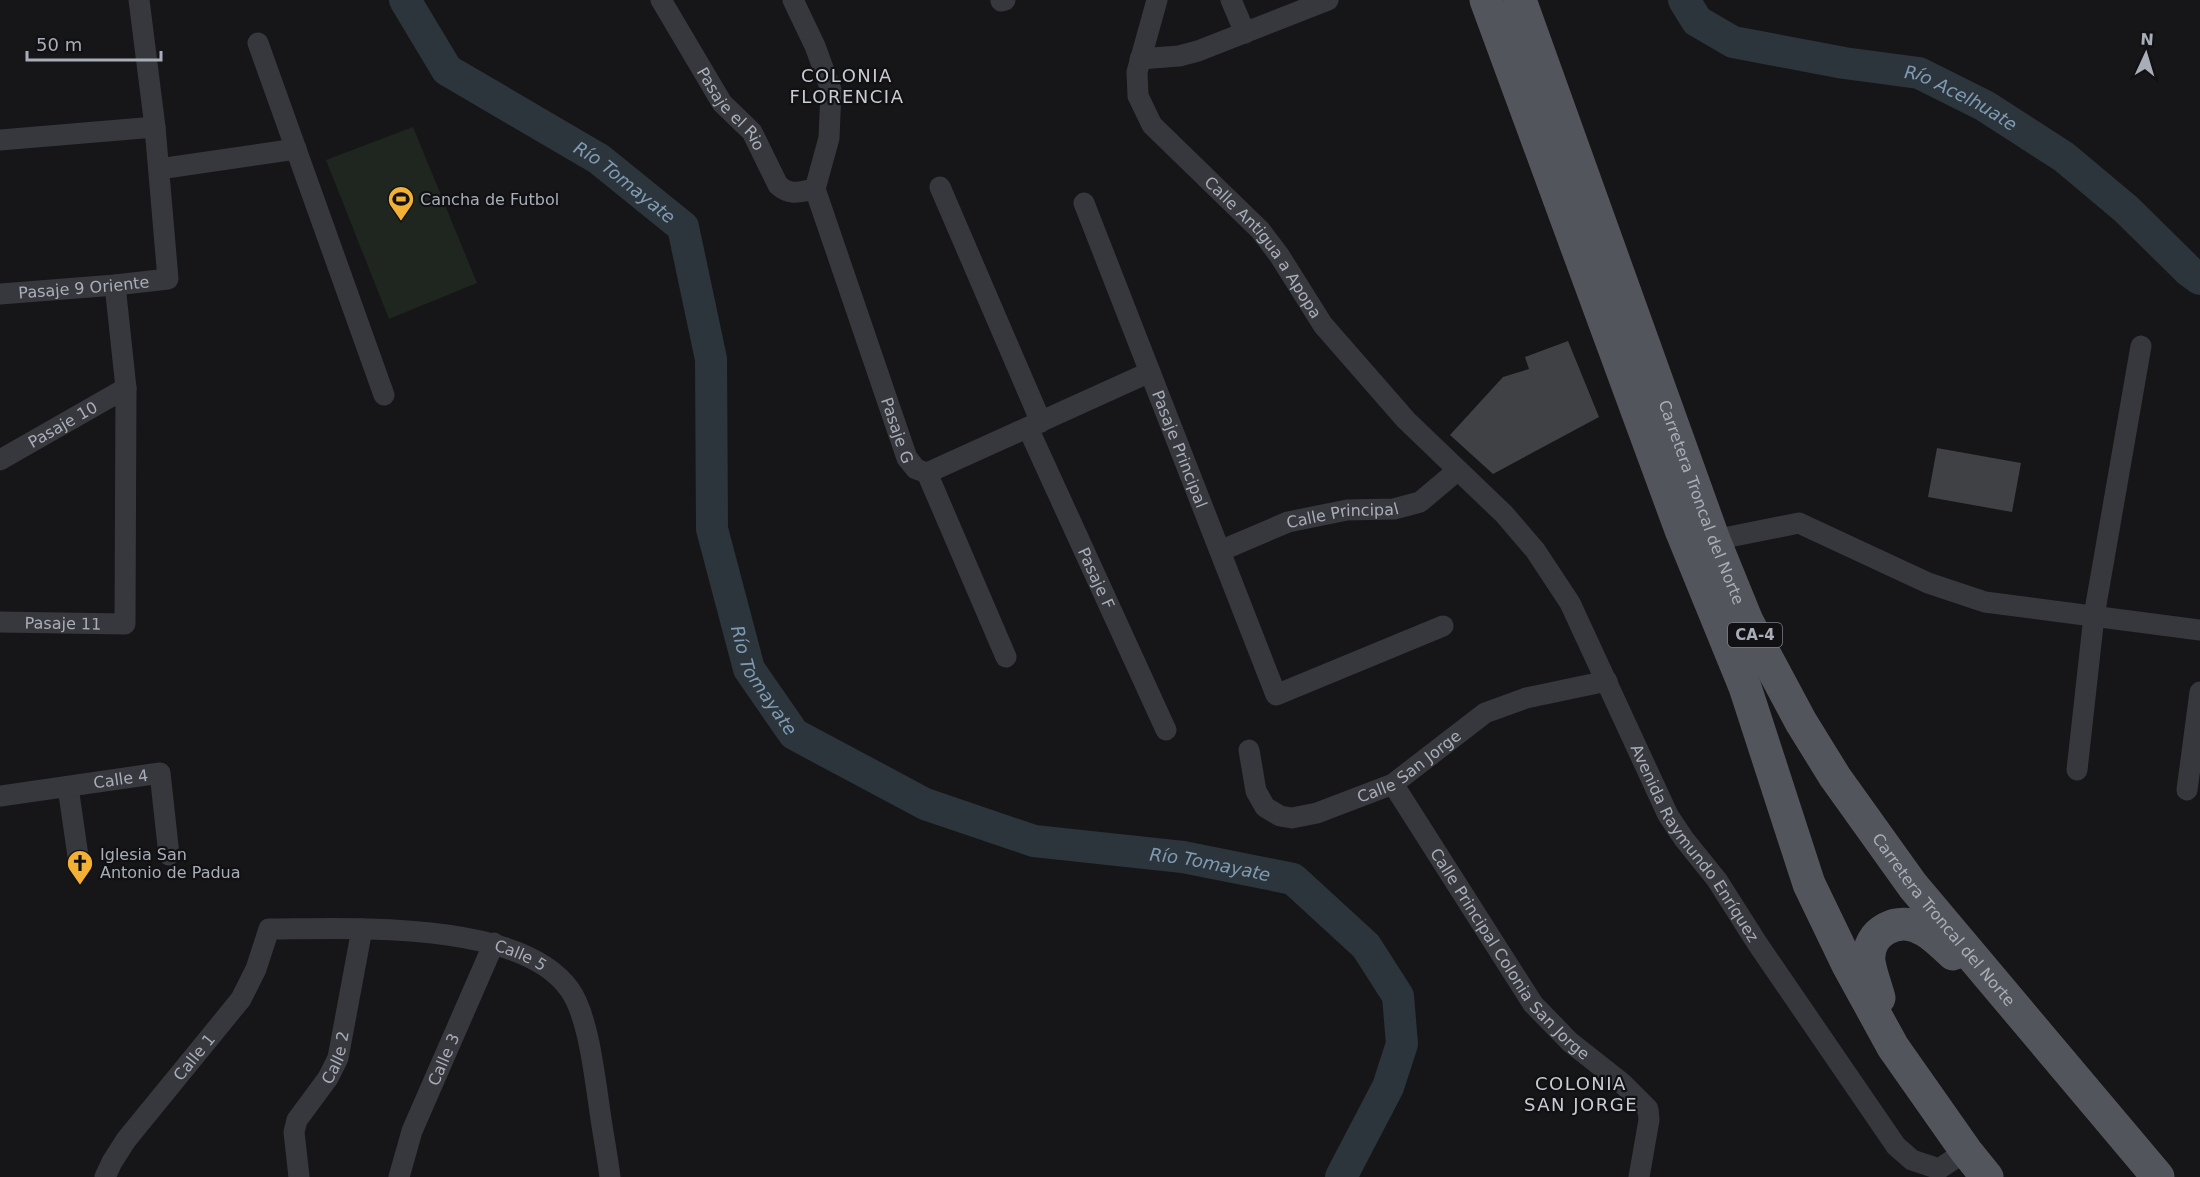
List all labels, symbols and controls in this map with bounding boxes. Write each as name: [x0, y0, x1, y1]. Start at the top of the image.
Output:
scale bar: [27, 24, 160, 62]
north arrow: [2116, 24, 2176, 84]
text: N: [2140, 30, 2154, 49]
text: 50 m: [36, 34, 82, 55]
water label: Río Acelhuate: [1903, 61, 2021, 135]
street label: Pasaje el Rio: [693, 64, 769, 153]
district label: COLONIA FLORENCIA: [790, 65, 904, 107]
water label: Río Tomayate: [570, 136, 680, 227]
street label: Calle Antigua a Apopa: [1201, 172, 1326, 322]
sports icon: Cancha de Futbol: [386, 184, 416, 222]
place label: Cancha de Futbol: [420, 190, 559, 209]
street label: Pasaje 9 Oriente: [18, 272, 150, 302]
street label: Pasaje Principal: [1148, 387, 1211, 510]
street label: Pasaje G: [877, 395, 918, 466]
street label: Pasaje 10: [25, 397, 101, 452]
street label: Carretera Troncal del Norte: [1655, 397, 1749, 607]
street label: Calle Principal: [1285, 499, 1401, 532]
street label: Pasaje F: [1074, 544, 1119, 612]
street label: Pasaje 11: [25, 613, 101, 633]
water label: Río Tomayate: [727, 623, 802, 739]
road number: CA-4: [1728, 623, 1782, 647]
street label: Calle San Jorge: [1354, 726, 1464, 806]
street label: Avenida Raymundo Enríquez: [1627, 741, 1763, 945]
street label: Calle 4: [92, 765, 149, 792]
street label: Carretera Troncal del Norte: [1869, 829, 2019, 1010]
water label: Río Tomayate: [1149, 843, 1272, 885]
street label: Calle Principal Colonia San Jorge: [1427, 844, 1594, 1063]
place label: Iglesia San Antonio de Padua: [100, 845, 241, 882]
church icon: Iglesia San Antonio de Padua: [65, 848, 95, 886]
street label: Calle 5: [492, 936, 550, 975]
street label: Calle 1: [169, 1029, 219, 1084]
street label: Calle 2: [317, 1029, 352, 1087]
street label: Calle 3: [424, 1030, 463, 1088]
district label: COLONIA SAN JORGE: [1524, 1073, 1638, 1115]

